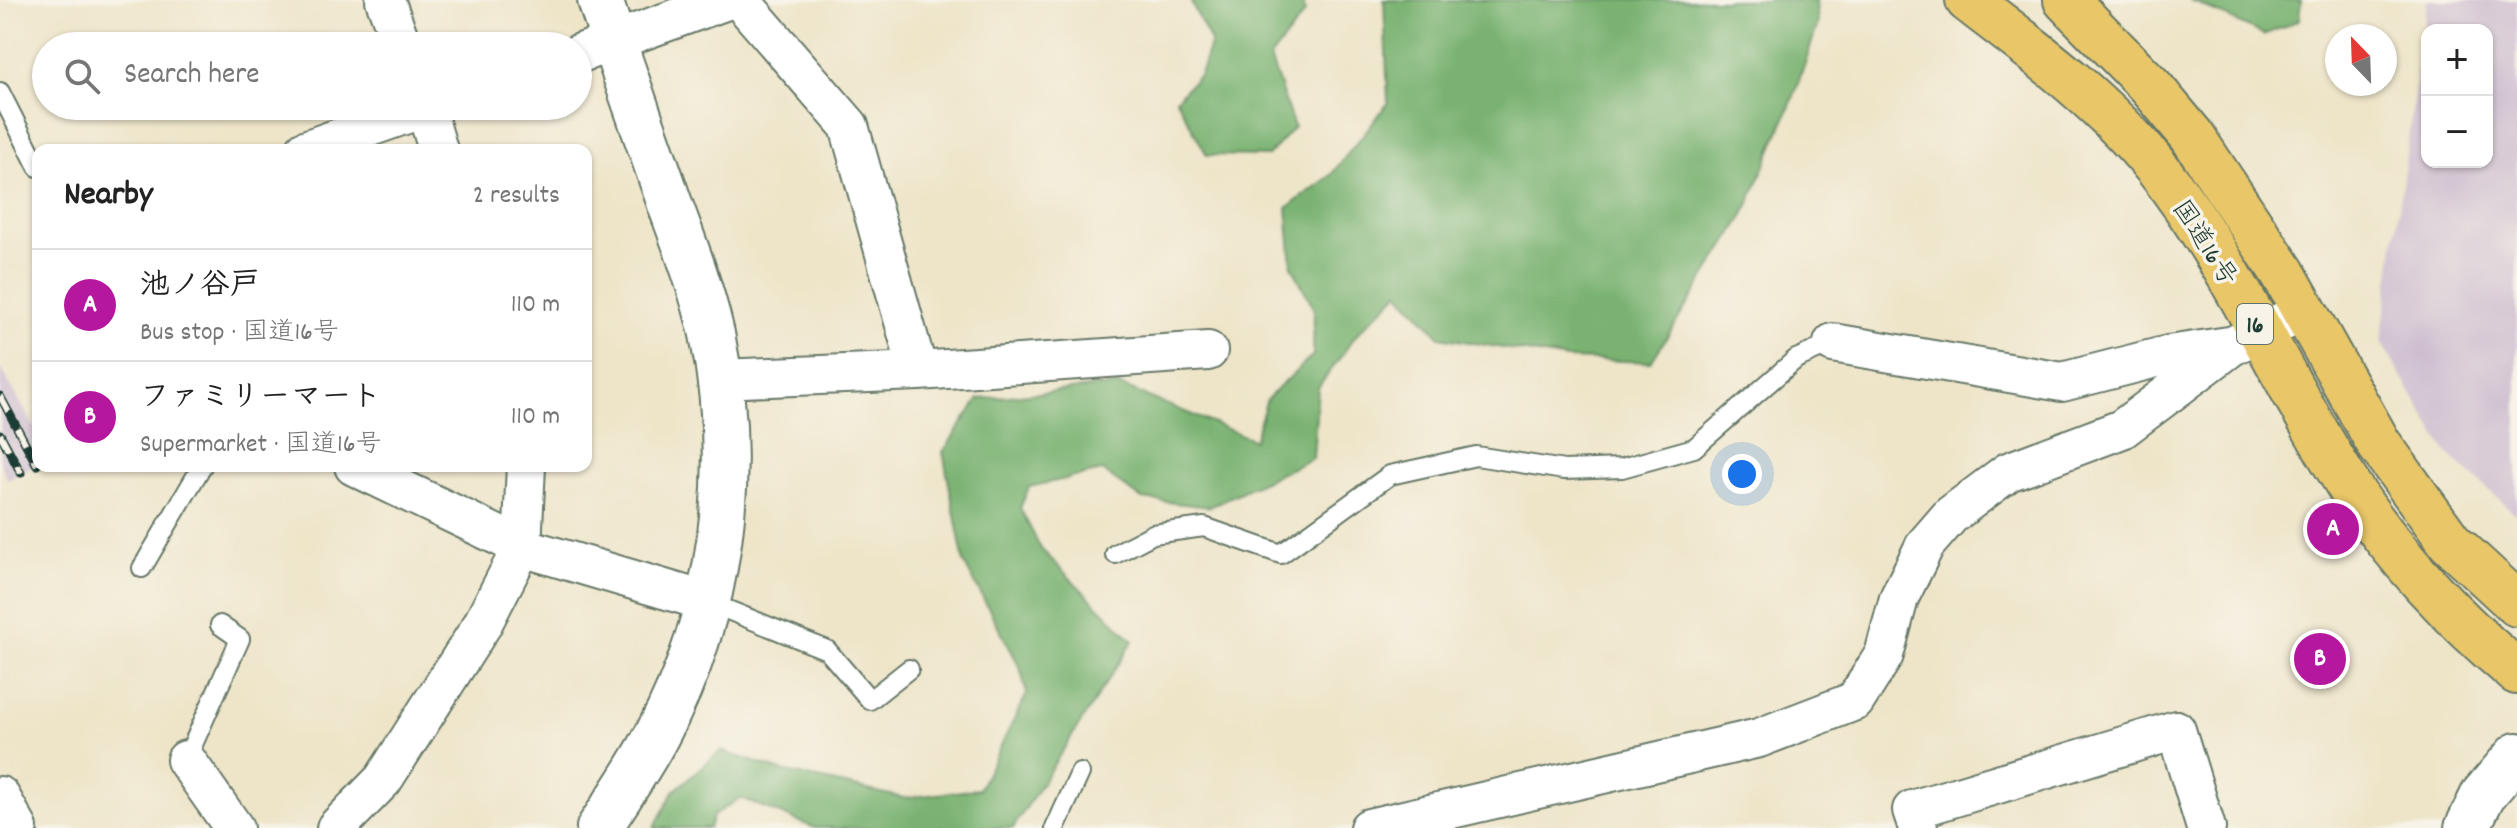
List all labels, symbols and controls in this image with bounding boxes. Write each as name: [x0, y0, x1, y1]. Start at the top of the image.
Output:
north arrow: [2325, 24, 2397, 96]
map controls: [2421, 24, 2493, 168]
button: +: [2421, 24, 2493, 96]
search box: [32, 32, 592, 120]
icon: search: [60, 54, 104, 98]
text: Search here: [124, 55, 260, 98]
button: −: [2421, 96, 2493, 168]
text: Nearby: [64, 172, 153, 221]
text: 2 results: [473, 178, 560, 215]
street label: 国道16号: [2161, 193, 2245, 294]
text: 池ノ谷戸: [140, 266, 260, 309]
text: A: [83, 287, 97, 324]
text: 110 m: [511, 287, 560, 324]
road number: 16: [2237, 304, 2273, 344]
text: Bus stop · 国道16号: [140, 315, 339, 352]
text: ファミリーマート: [140, 378, 381, 421]
text: B: [84, 399, 96, 436]
text: 110 m: [511, 399, 560, 436]
text: Supermarket · 国道16号: [140, 427, 381, 464]
your location: [1722, 454, 1762, 494]
pin: A: [2307, 499, 2359, 559]
pin: B: [2294, 629, 2346, 689]

